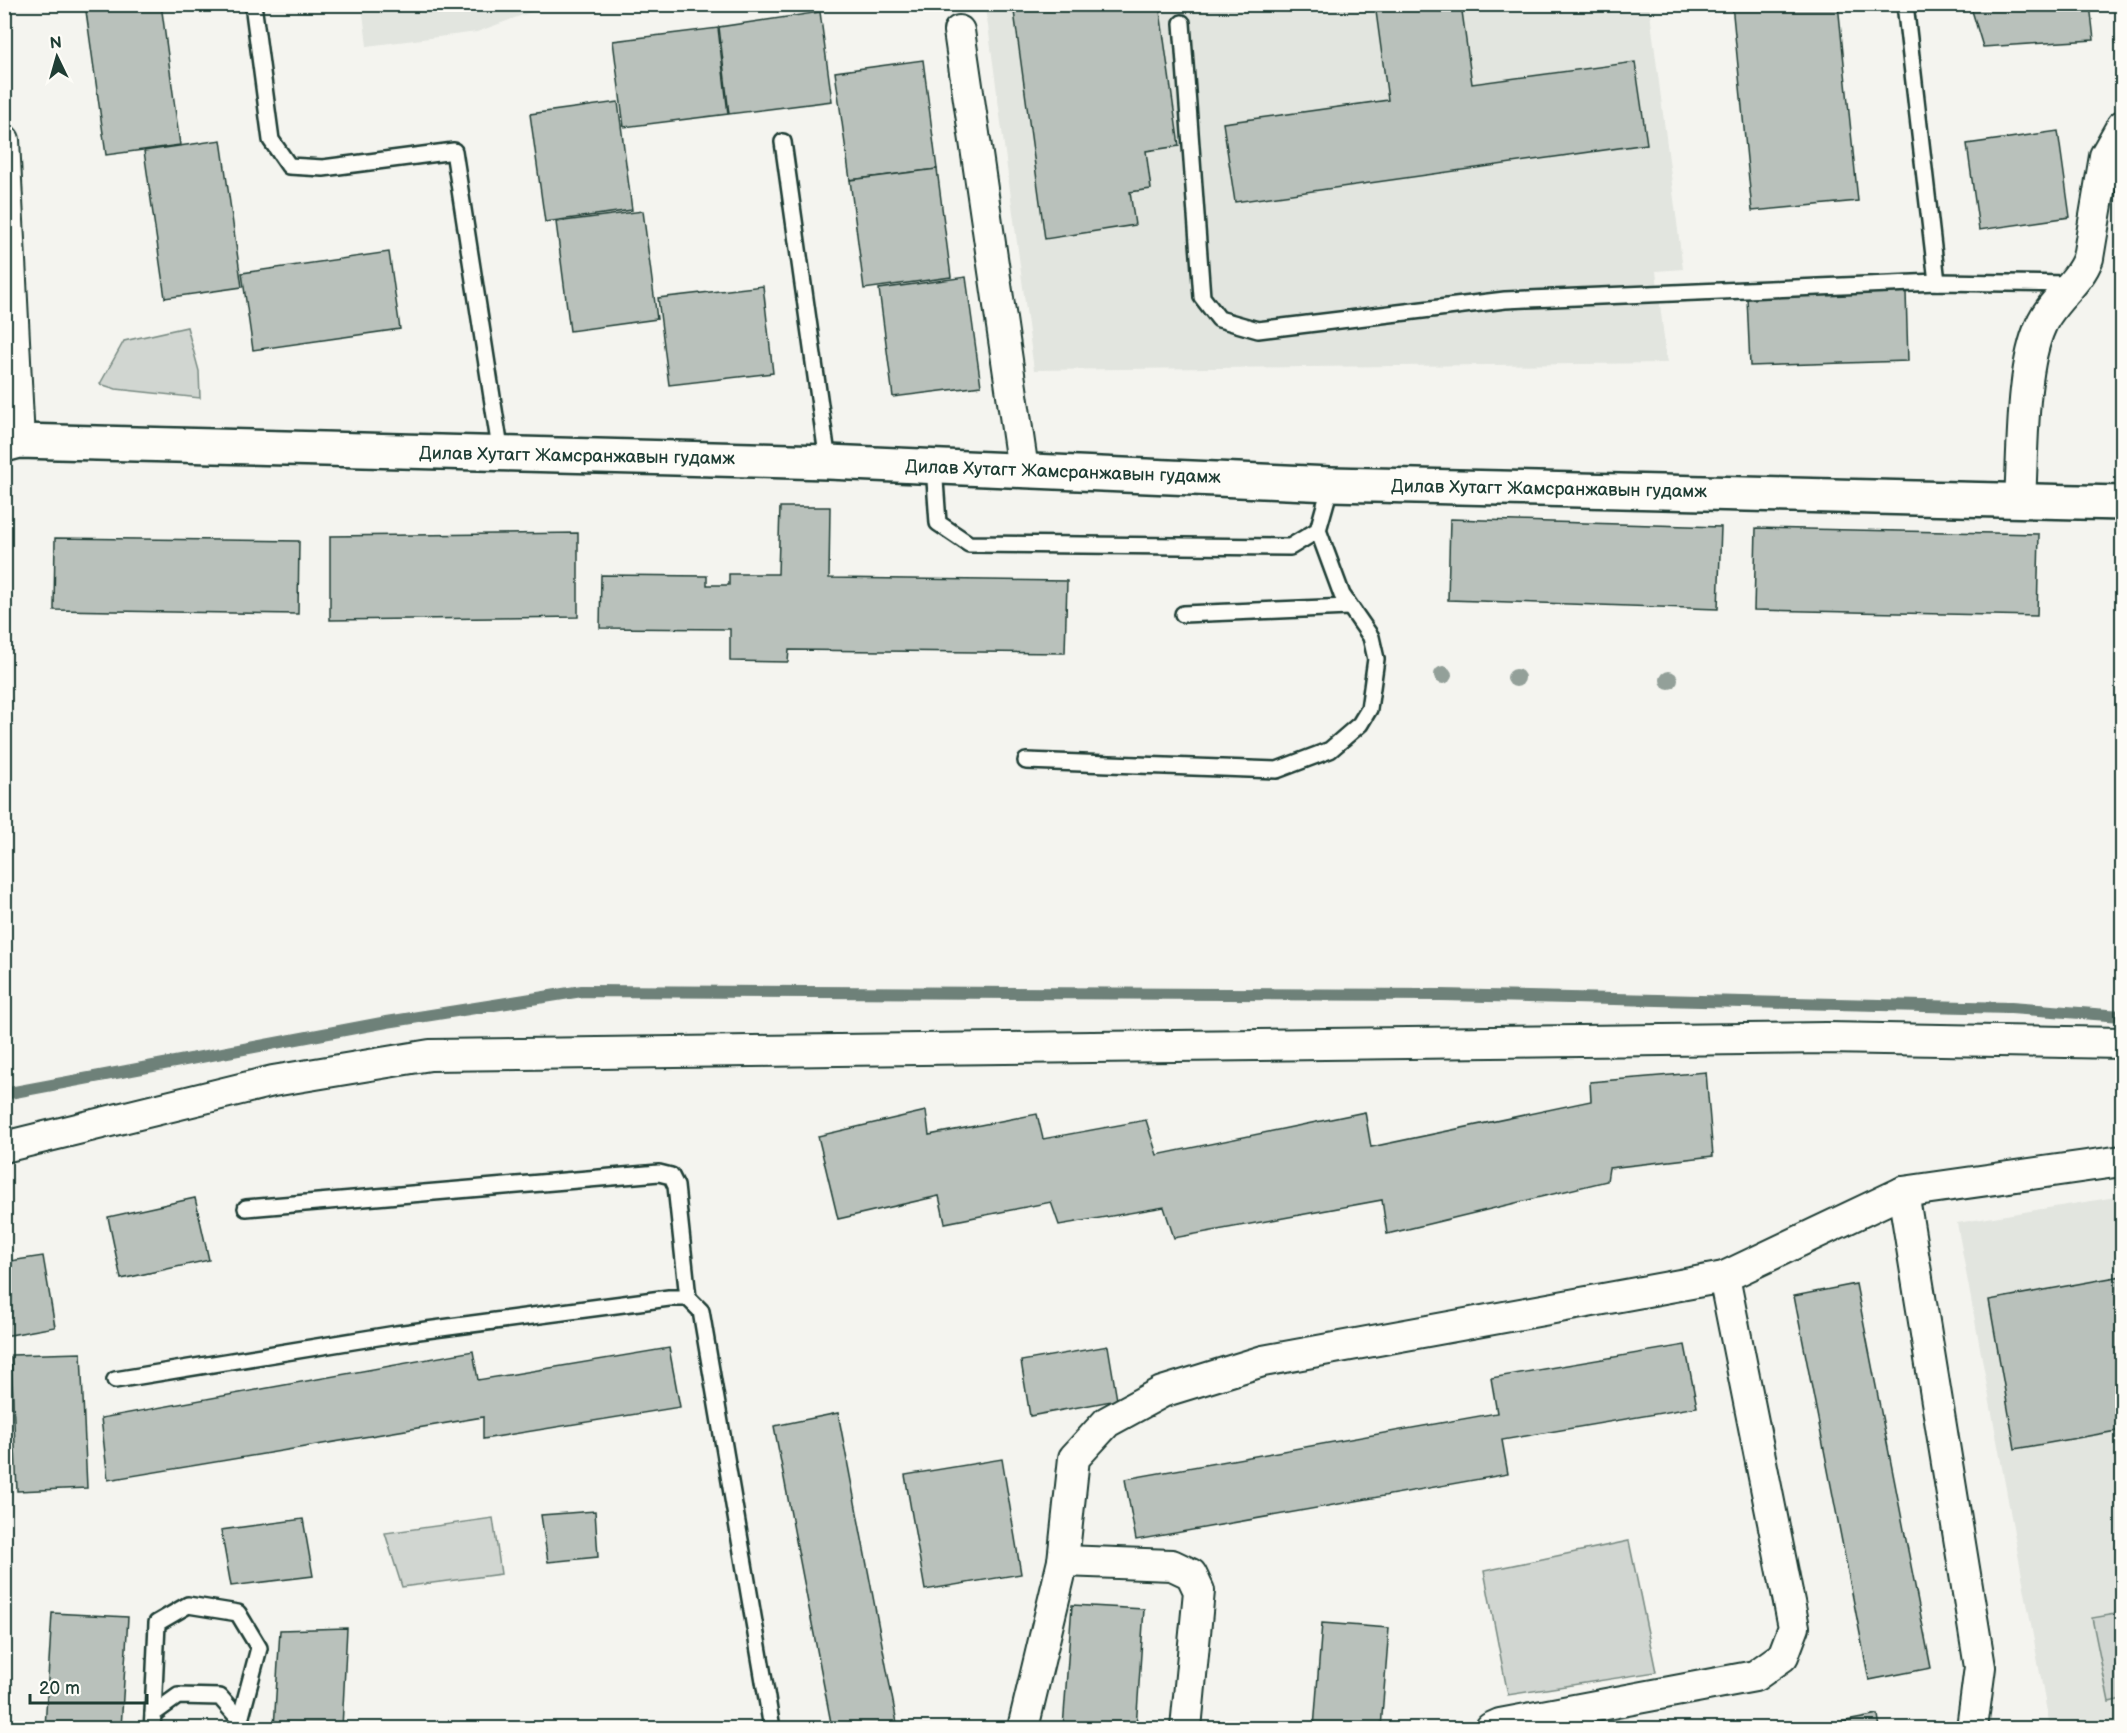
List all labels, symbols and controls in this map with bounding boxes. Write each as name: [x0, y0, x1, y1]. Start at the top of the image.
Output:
north arrow: [27, 27, 87, 87]
text: N: [49, 34, 63, 54]
street label: Дилав Хутагт Жамсранжавын гудамж: [419, 443, 735, 469]
street label: Дилав Хутагт Жамсранжавын гудамж: [905, 456, 1222, 488]
street label: Дилав Хутагт Жамсранжавын гудамж: [1391, 476, 1707, 502]
scale bar: [30, 1667, 147, 1705]
text: 20 m: [39, 1678, 80, 1699]

